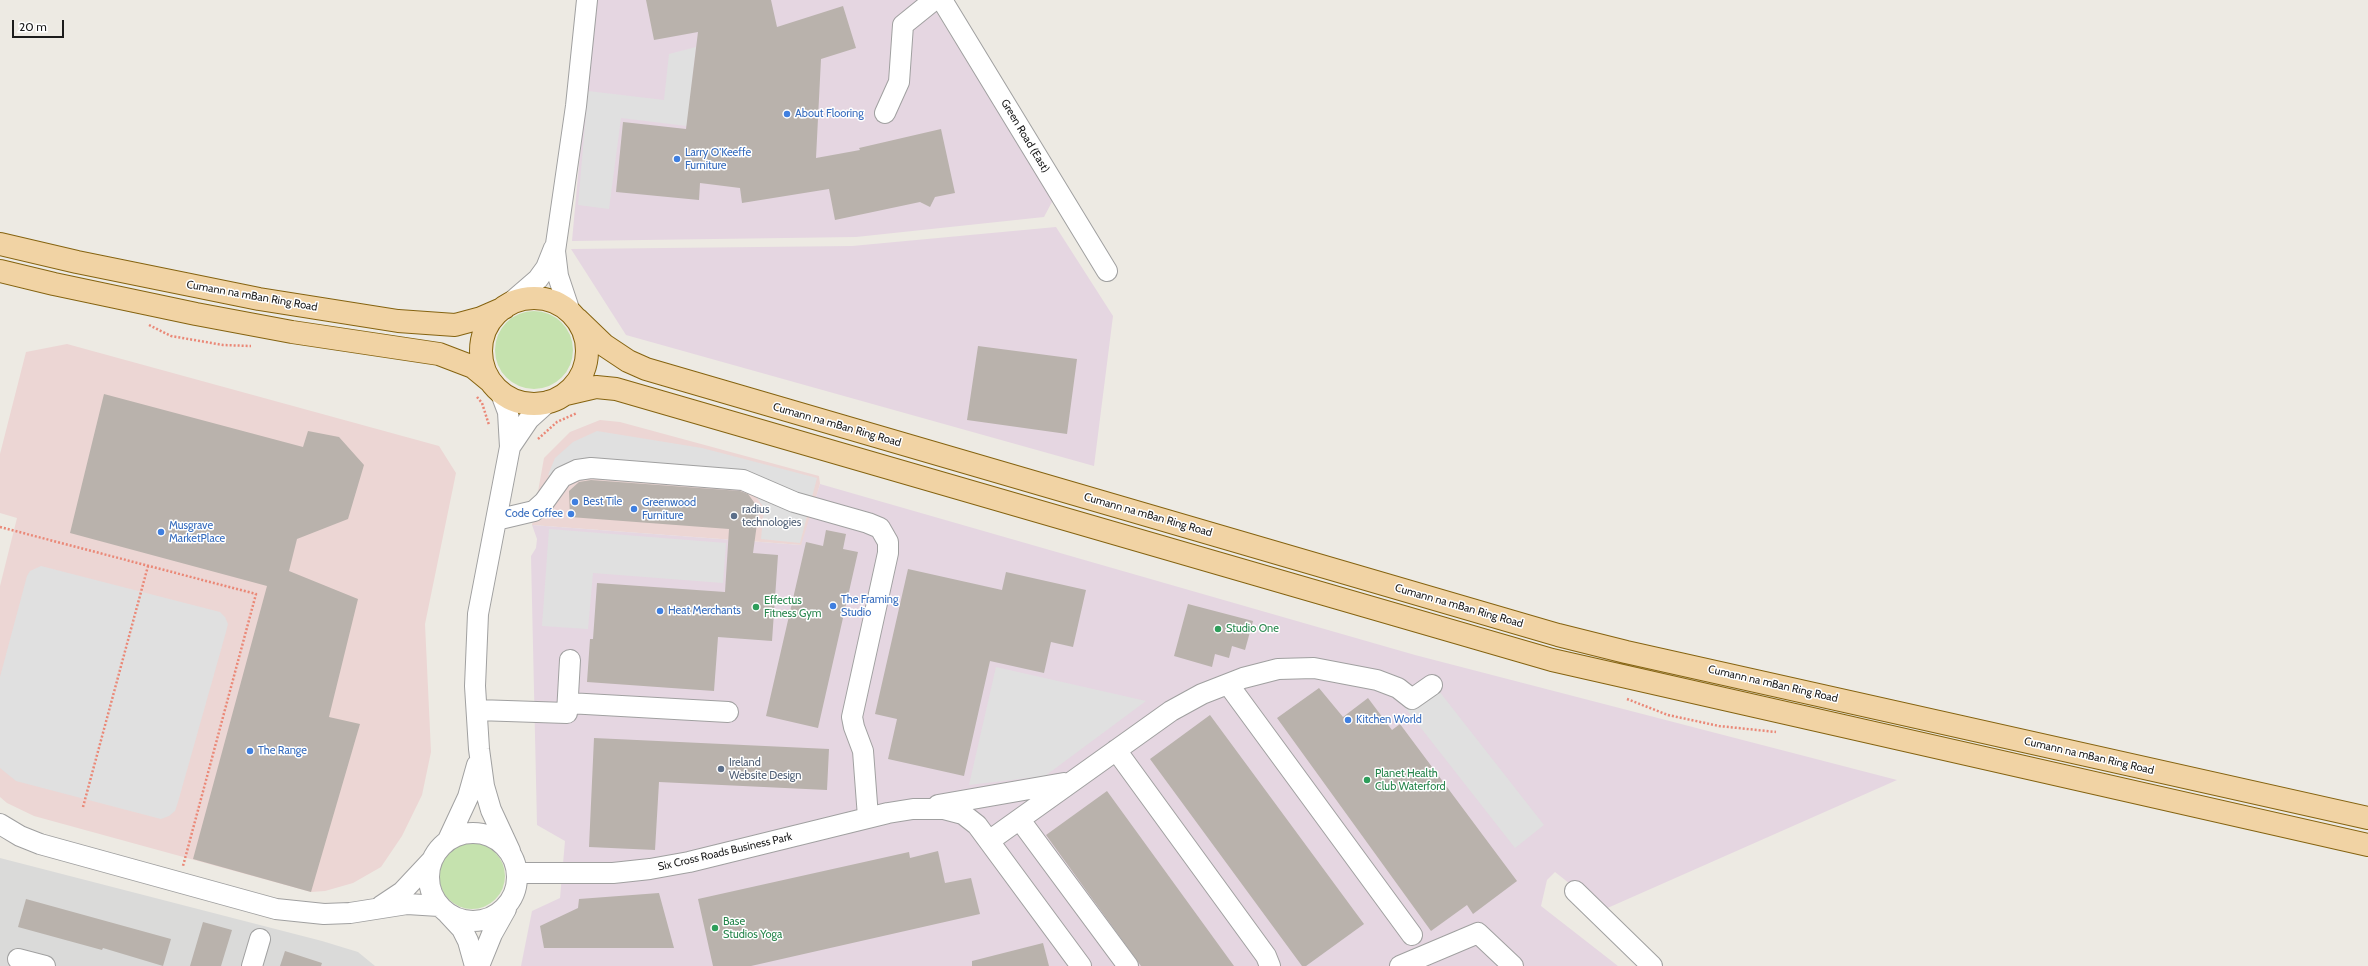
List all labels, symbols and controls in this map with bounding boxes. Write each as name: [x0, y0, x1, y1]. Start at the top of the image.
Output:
scale bar: [14, 12, 66, 38]
text: 20 m: [19, 19, 47, 34]
street label: Green Road (East): [998, 97, 1052, 175]
place label: About Flooring: [795, 107, 864, 121]
marker: About Flooring: [782, 109, 792, 119]
place label: Larry O'Keeffe Furniture: [685, 146, 751, 172]
marker: Larry O'Keeffe Furniture: [672, 154, 682, 164]
street label: Cumann na mBan Ring Road: [185, 278, 319, 314]
street label: Cumann na mBan Ring Road: [771, 400, 903, 450]
street label: Cumann na mBan Ring Road: [1082, 490, 1214, 540]
place label: Best Tile: [583, 495, 622, 509]
place label: Greenwood Furniture: [642, 496, 696, 522]
marker: Best Tile: [570, 497, 580, 507]
place label: radius technologies: [742, 503, 801, 529]
marker: Greenwood Furniture: [629, 504, 639, 514]
place label: Code Coffee: [505, 507, 563, 521]
marker: Code Coffee: [566, 509, 576, 519]
marker: radius technologies: [729, 511, 739, 521]
place label: Musgrave MarketPlace: [169, 519, 225, 545]
marker: Musgrave MarketPlace: [156, 527, 166, 537]
street label: Cumann na mBan Ring Road: [1393, 581, 1525, 631]
place label: The Framing Studio: [841, 593, 898, 619]
place label: Effectus Fitness Gym: [764, 594, 822, 620]
marker: The Framing Studio: [828, 601, 838, 611]
marker: Effectus Fitness Gym: [751, 602, 761, 612]
place label: Heat Merchants: [668, 604, 741, 618]
marker: Heat Merchants: [655, 606, 665, 616]
place label: Studio One: [1226, 622, 1279, 636]
marker: Studio One: [1213, 624, 1223, 634]
street label: Cumann na mBan Ring Road: [1707, 663, 1839, 705]
place label: Kitchen World: [1356, 713, 1422, 727]
marker: Kitchen World: [1343, 715, 1353, 725]
street label: Cumann na mBan Ring Road: [2023, 735, 2155, 777]
place label: The Range: [258, 744, 307, 758]
marker: The Range: [245, 746, 255, 756]
place label: Ireland Website Design: [729, 756, 801, 782]
marker: Ireland Website Design: [716, 764, 726, 774]
place label: Planet Health Club Waterford: [1375, 767, 1446, 793]
marker: Planet Health Club Waterford: [1362, 775, 1372, 785]
street label: Six Cross Roads Business Park: [657, 830, 793, 874]
place label: Base Studios Yoga: [723, 915, 782, 941]
marker: Base Studios Yoga: [710, 923, 720, 933]

